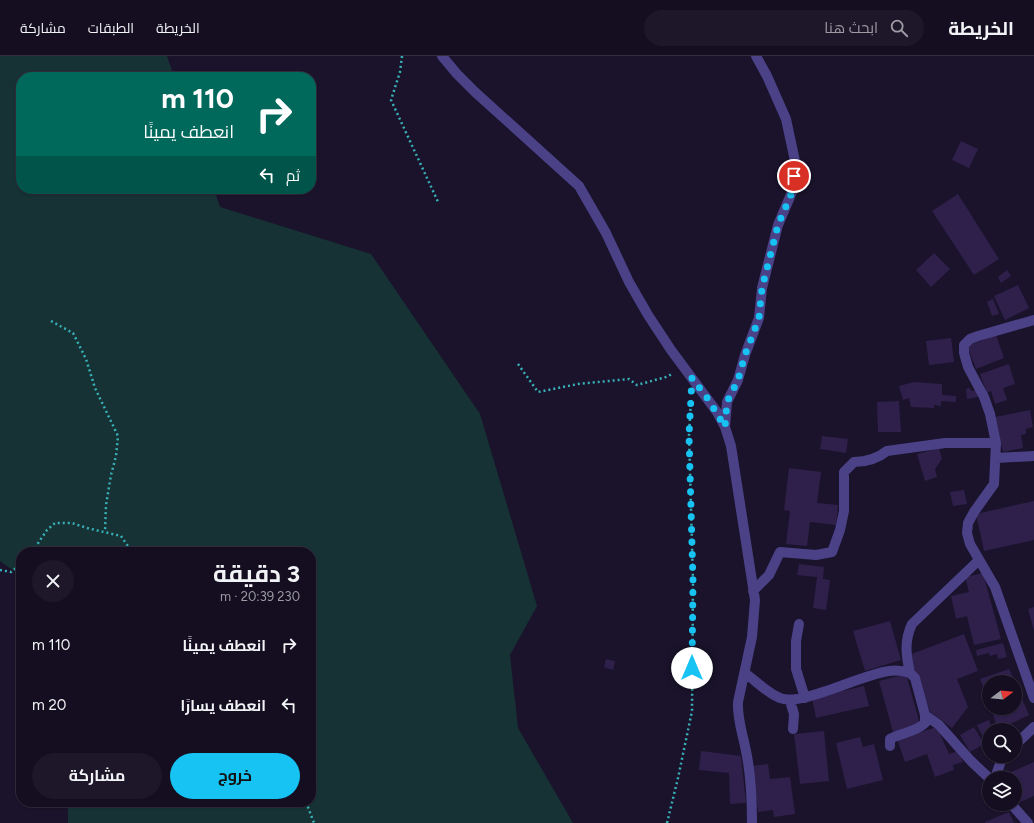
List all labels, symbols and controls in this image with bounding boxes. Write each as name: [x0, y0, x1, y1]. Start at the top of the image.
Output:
search box: [644, 10, 924, 46]
icon: search: [888, 17, 910, 39]
text: الخريطة: [948, 17, 1014, 40]
text: ابحث هنا: [824, 19, 878, 37]
text: مشاركة: [20, 20, 66, 37]
text: الطبقات: [88, 20, 134, 37]
text: الخريطة: [156, 20, 200, 37]
text: 110 m: [161, 81, 234, 115]
icon: right: [248, 88, 300, 140]
text: انعطف يمينًا: [143, 121, 234, 143]
pin: [777, 159, 811, 193]
icon: left: [256, 164, 278, 186]
icon: arrive: [783, 165, 805, 187]
text: ثم: [286, 167, 300, 185]
text: 3 دقيقة: [213, 559, 300, 588]
button: close: [32, 560, 74, 602]
text: 230 m · 20:39: [220, 589, 300, 604]
icon: right: [278, 634, 300, 656]
text: 110 m: [32, 636, 71, 654]
text: انعطف يمينًا: [182, 637, 266, 655]
position arrow: [671, 647, 713, 689]
north arrow: [982, 675, 1022, 715]
map controls: [982, 675, 1022, 811]
icon: left: [278, 694, 300, 716]
text: 20 m: [32, 696, 67, 714]
text: انعطف يسارًا: [181, 697, 266, 715]
button: search: [982, 723, 1022, 763]
button: مشاركة: [32, 753, 162, 799]
button: خروج: [170, 753, 300, 799]
button: layers: [982, 771, 1022, 811]

